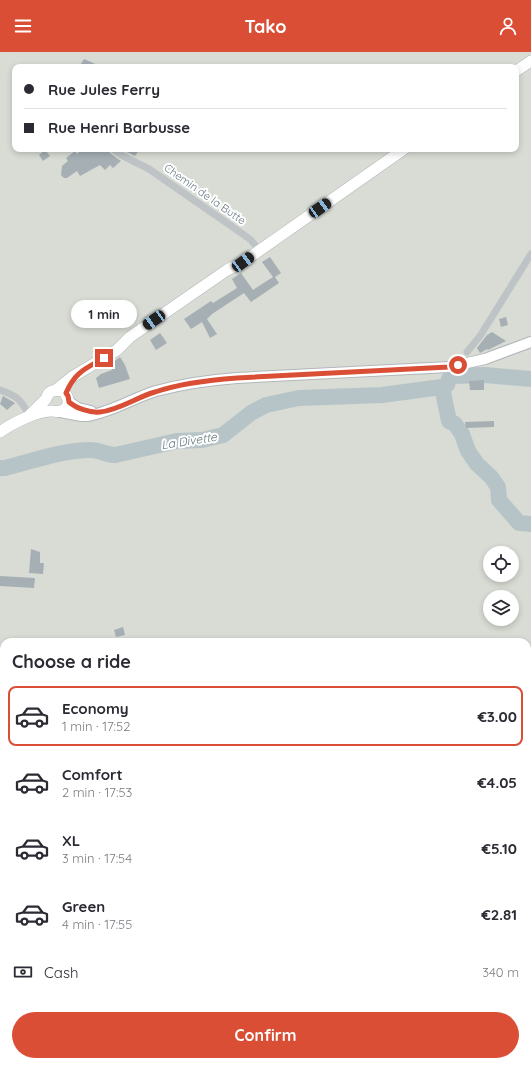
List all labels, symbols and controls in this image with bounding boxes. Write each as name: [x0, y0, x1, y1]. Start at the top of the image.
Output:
icon: menu: [12, 15, 34, 37]
text: Tako: [245, 15, 286, 38]
icon: person: [497, 15, 519, 37]
text: Rue Jules Ferry: [48, 80, 160, 99]
text: Rue Henri Barbusse: [48, 118, 190, 137]
street label: Chemin de la Butte: [161, 161, 249, 227]
car: [307, 196, 333, 220]
car: [230, 250, 256, 274]
callout: 1 min: [71, 300, 137, 328]
text: 1 min: [88, 306, 120, 322]
car: [141, 308, 167, 332]
route end: [95, 349, 113, 367]
route start: [449, 356, 467, 374]
water label: La Divette: [160, 429, 219, 452]
map controls: [483, 546, 519, 626]
button: locate: [483, 546, 519, 582]
button: layers: [483, 590, 519, 626]
text: Choose a ride: [12, 650, 131, 673]
icon: car: [14, 698, 50, 734]
text: Economy: [62, 699, 129, 718]
text: €3.00: [477, 707, 517, 726]
text: 1 min · 17:52: [62, 718, 130, 734]
icon: car: [14, 764, 50, 800]
text: Comfort: [62, 765, 123, 784]
text: €4.05: [477, 773, 517, 792]
text: 2 min · 17:53: [62, 784, 132, 800]
icon: car: [14, 830, 50, 866]
text: XL: [62, 831, 80, 850]
text: €5.10: [482, 839, 517, 858]
text: 3 min · 17:54: [62, 850, 132, 866]
icon: car: [14, 896, 50, 932]
text: Green: [62, 897, 105, 916]
text: €2.81: [481, 905, 517, 924]
text: 4 min · 17:55: [62, 916, 132, 932]
icon: cash: [12, 961, 34, 983]
text: Cash: [44, 963, 78, 982]
text: 340 m: [482, 964, 519, 980]
button: Confirm: [12, 1012, 519, 1058]

